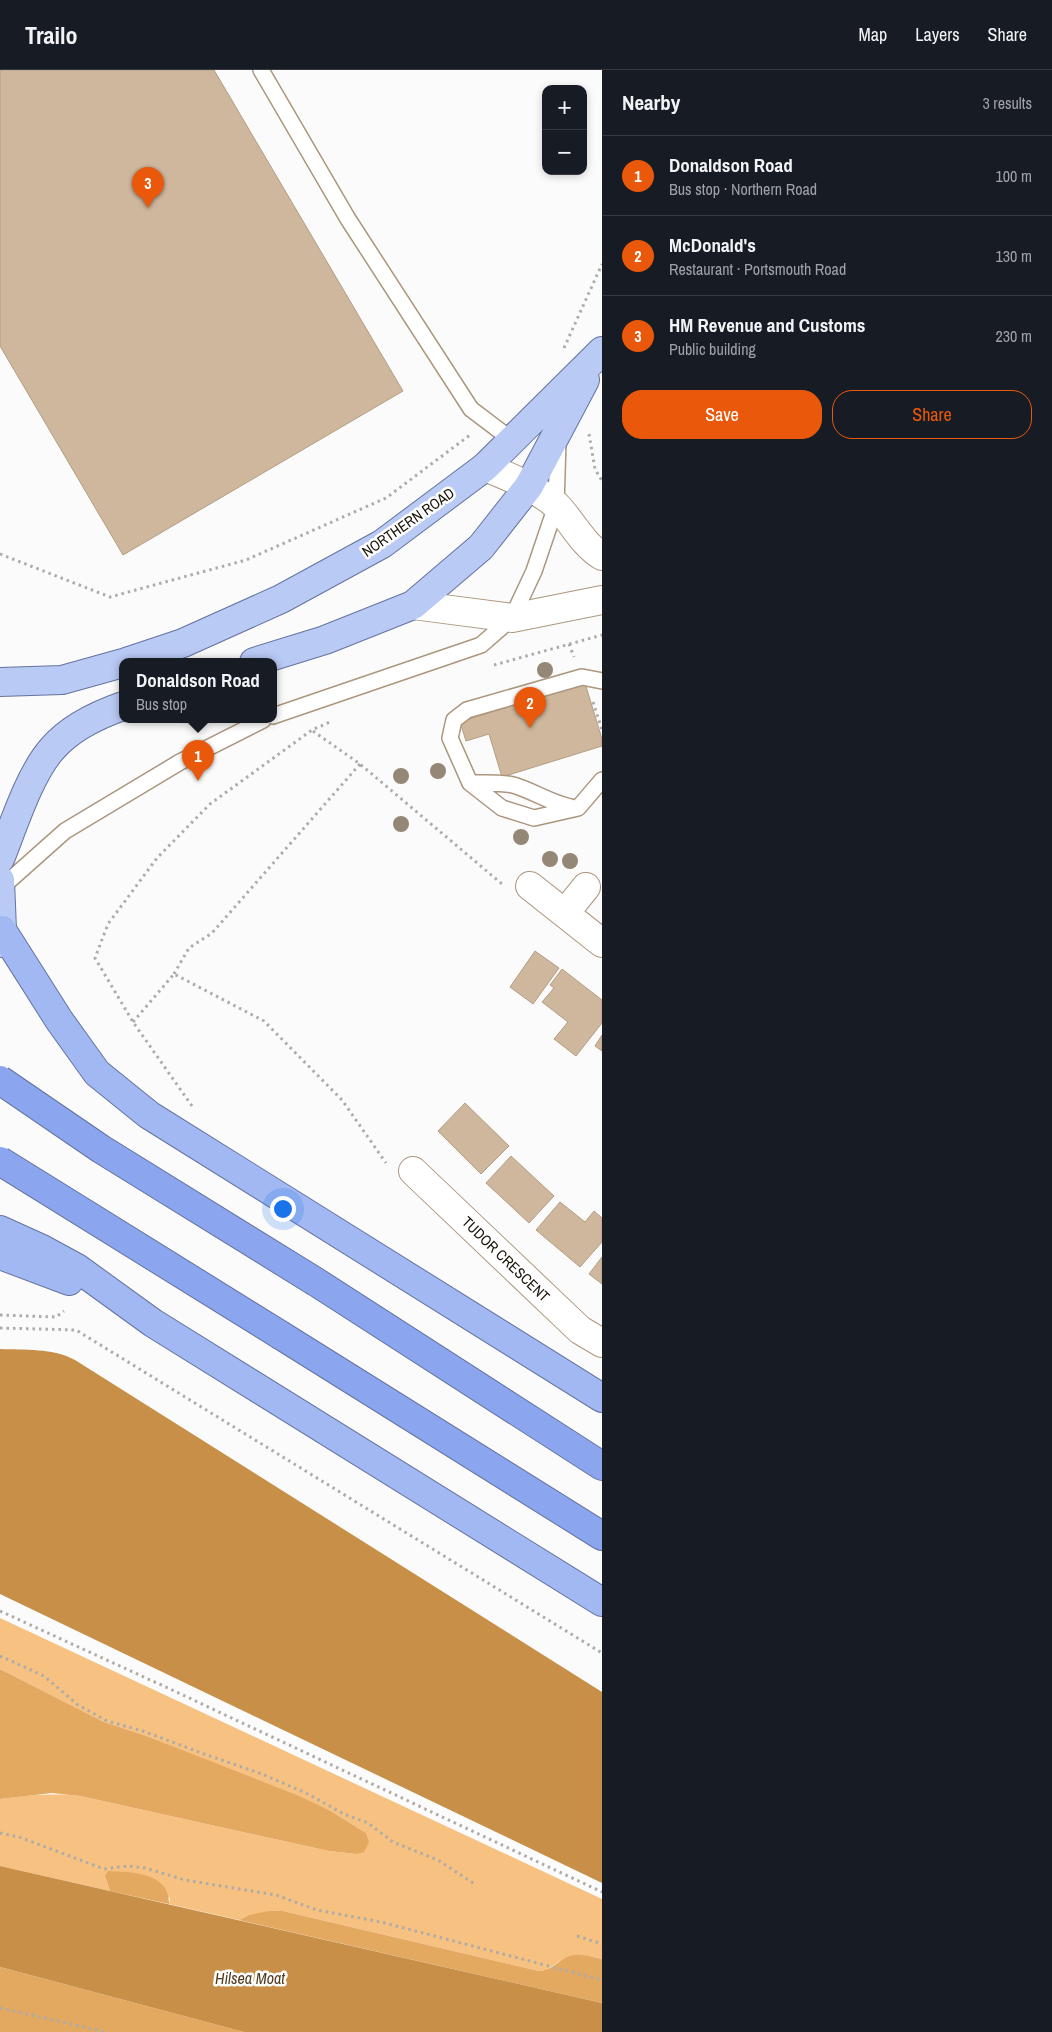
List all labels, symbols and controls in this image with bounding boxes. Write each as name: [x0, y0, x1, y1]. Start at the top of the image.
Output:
text: Trailo: [25, 19, 78, 51]
text: Map: [859, 22, 887, 47]
text: Layers: [915, 22, 960, 47]
text: Share: [988, 22, 1027, 47]
map controls: [542, 85, 587, 175]
button: +: [542, 85, 587, 130]
text: Nearby: [622, 88, 680, 117]
text: 3 results: [982, 92, 1032, 114]
button: −: [542, 130, 587, 175]
text: Donaldson Road: [669, 152, 793, 178]
text: 1: [634, 165, 642, 187]
text: 100 m: [996, 165, 1032, 187]
pin: 3: [132, 167, 164, 208]
text: Bus stop · Northern Road: [669, 178, 817, 200]
text: McDonald's: [669, 232, 756, 258]
text: 2: [634, 245, 642, 267]
text: 130 m: [996, 245, 1032, 267]
text: Restaurant · Portsmouth Road: [669, 258, 846, 280]
text: HM Revenue and Customs: [669, 312, 866, 338]
text: 3: [634, 325, 642, 347]
text: 230 m: [996, 325, 1032, 347]
text: Public building: [669, 338, 756, 360]
button: Save: [622, 390, 822, 439]
button: Share: [832, 390, 1032, 439]
street label: NORTHERN ROAD: [358, 482, 459, 562]
popup: [119, 658, 277, 723]
text: Donaldson Road: [136, 667, 260, 693]
pin: 2: [514, 687, 546, 728]
text: Bus stop: [136, 693, 187, 715]
pin: 1: [182, 740, 214, 781]
your location: [270, 1196, 296, 1222]
street label: TUDOR CRESCENT: [457, 1212, 555, 1307]
water label: Hilsea Moat: [215, 1967, 285, 1989]

